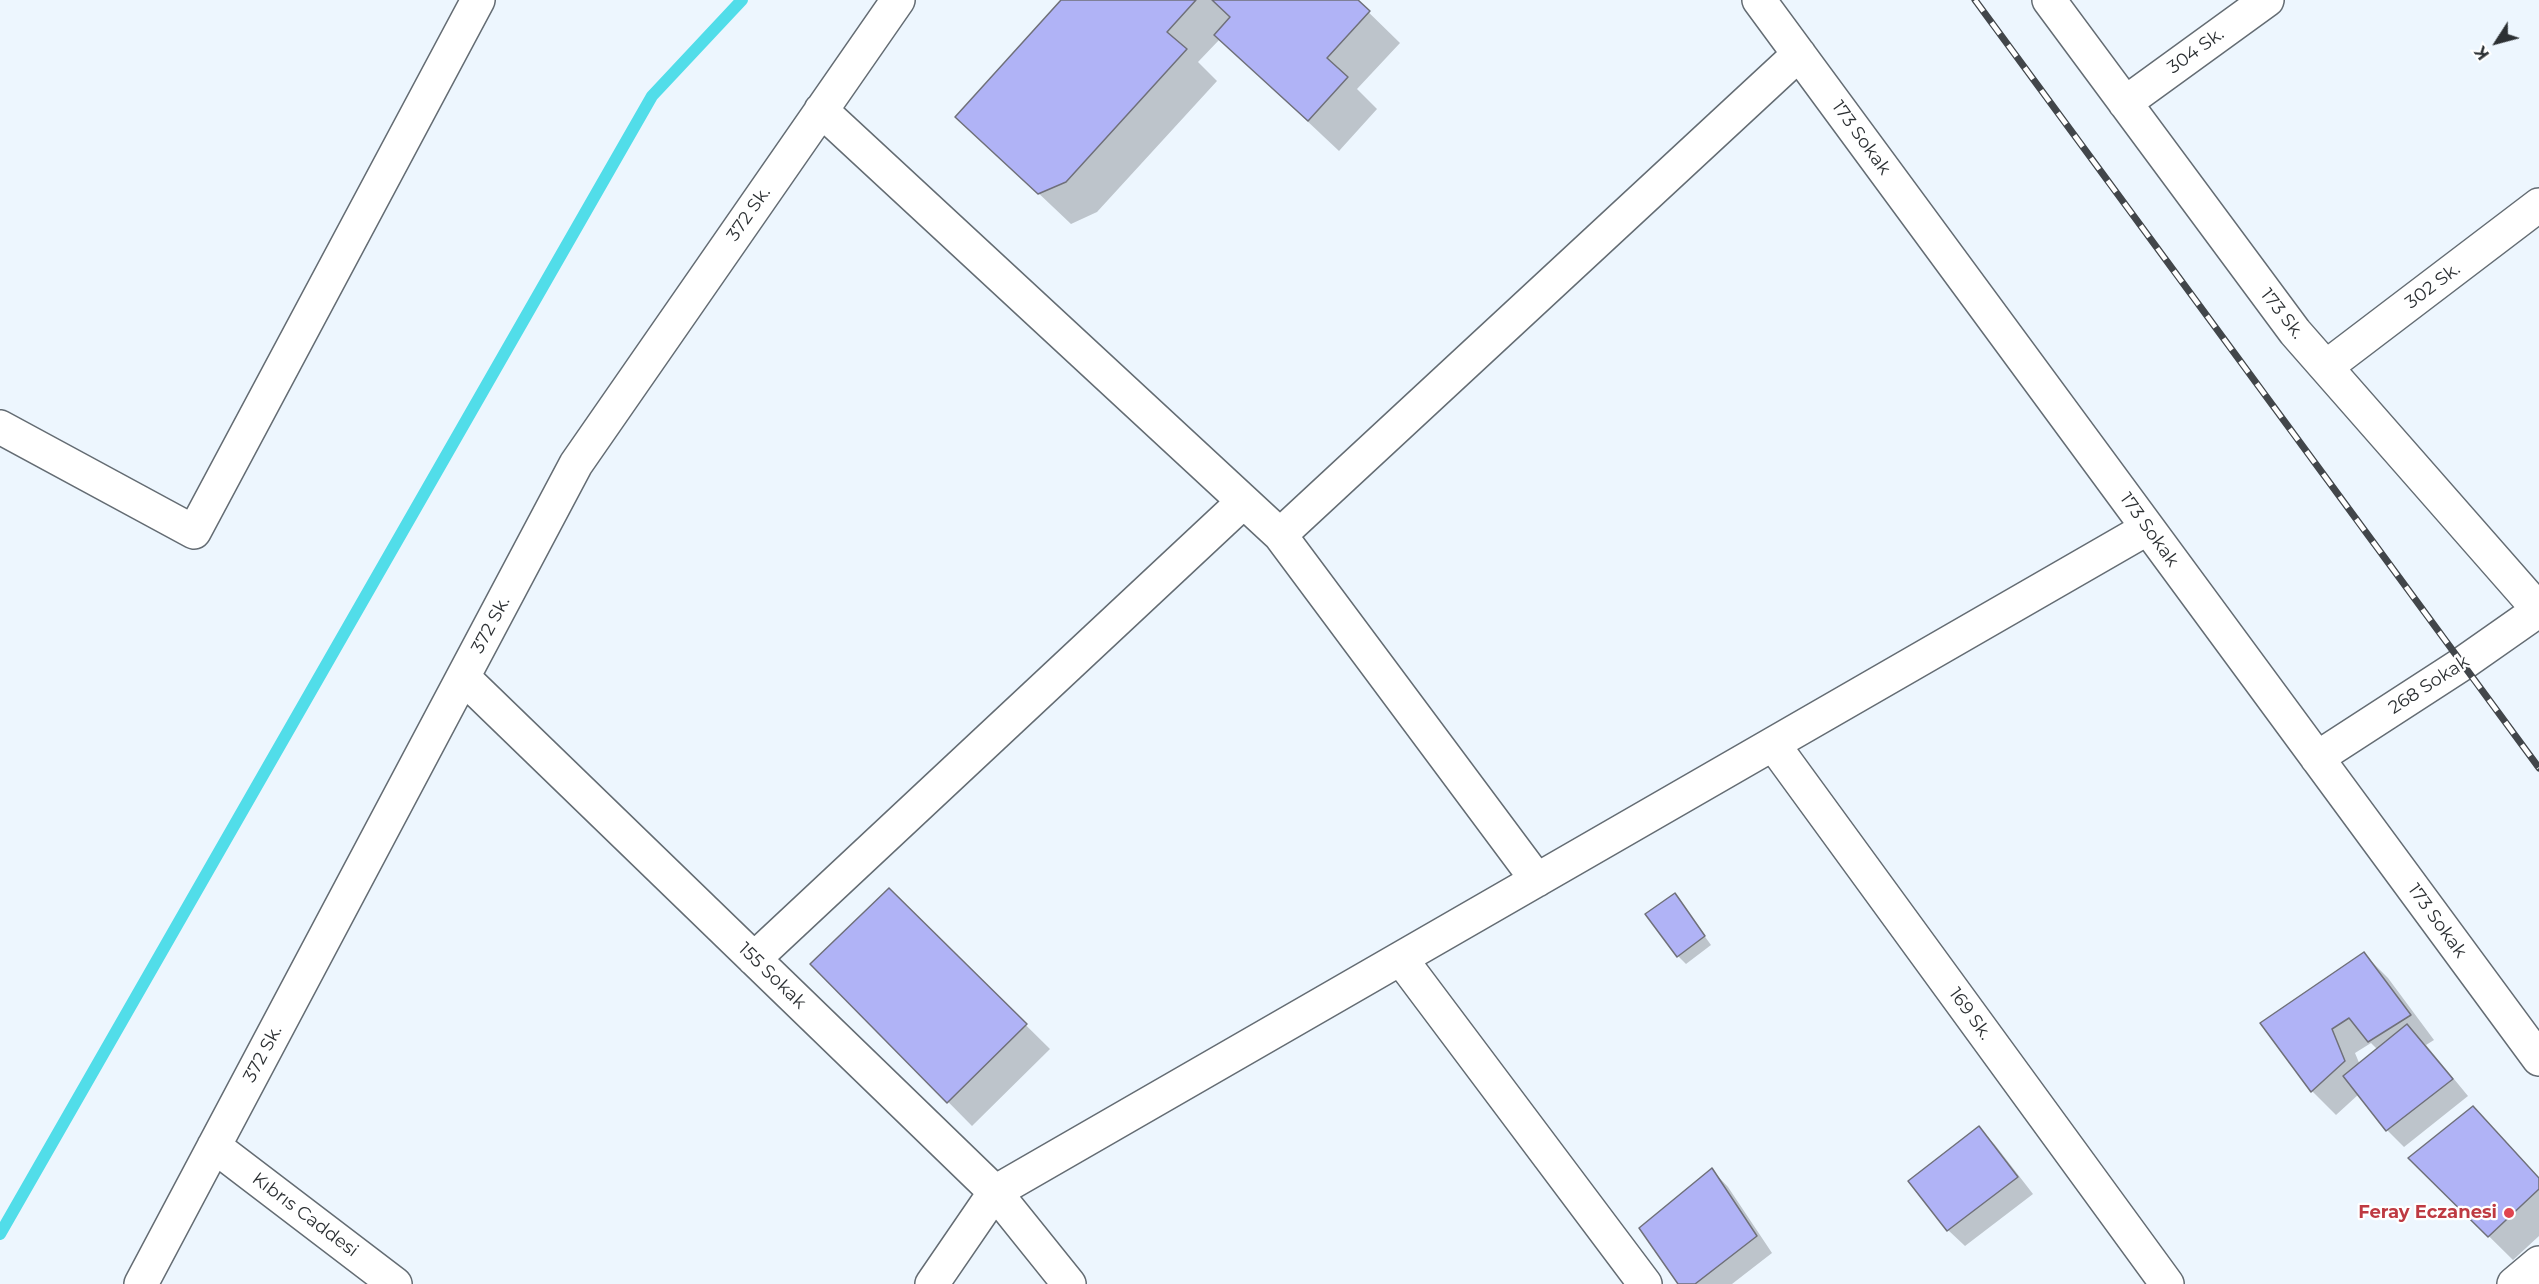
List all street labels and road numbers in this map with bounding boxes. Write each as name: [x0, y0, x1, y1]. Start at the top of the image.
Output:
street label: 304 Sk.: [2164, 23, 2228, 79]
street label: 173 Sokak: [1827, 97, 1895, 179]
street label: 372 Sk.: [723, 183, 775, 245]
street label: 302 Sk.: [2401, 258, 2465, 314]
street label: 173 Sk.: [2256, 285, 2308, 343]
street label: 173 Sokak: [2115, 489, 2183, 571]
street label: 372 Sk.: [467, 593, 515, 657]
street label: 268 Sokak: [2385, 651, 2473, 719]
street label: 173 Sokak: [2403, 880, 2471, 962]
street label: 155 Sokak: [734, 938, 810, 1014]
street label: 169 Sk.: [1944, 984, 1996, 1044]
street label: 372 Sk.: [239, 1022, 287, 1086]
street label: Kıbrıs Caddesi: [248, 1168, 362, 1262]

